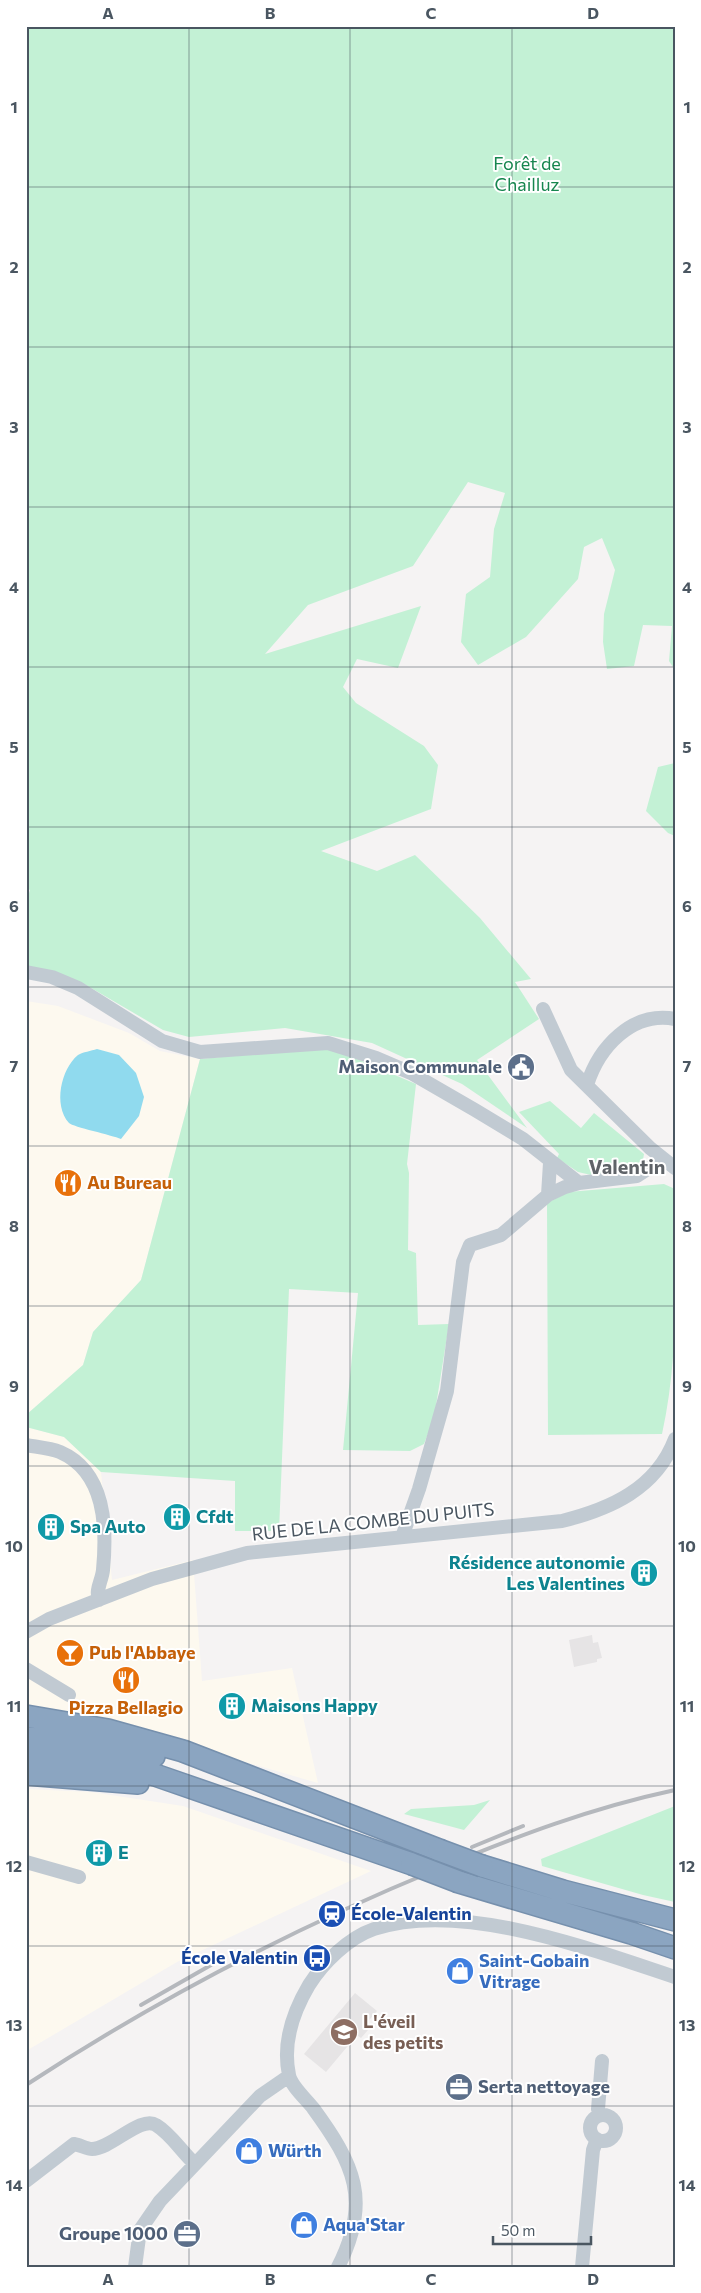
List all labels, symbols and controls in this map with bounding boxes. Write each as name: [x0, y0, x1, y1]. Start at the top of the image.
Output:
text: A: [102, 3, 114, 22]
text: B: [265, 3, 276, 22]
text: C: [426, 3, 437, 22]
text: D: [587, 3, 599, 22]
text: 1: [10, 97, 18, 116]
text: 1: [683, 97, 691, 116]
park label: Forêt de Chailluz: [493, 152, 561, 195]
text: 2: [9, 257, 19, 276]
text: 2: [682, 257, 692, 276]
text: 3: [9, 417, 19, 436]
text: 3: [682, 417, 692, 436]
text: 4: [9, 577, 19, 596]
text: 4: [682, 577, 692, 596]
text: 5: [9, 737, 19, 756]
text: 5: [682, 737, 692, 756]
text: 6: [9, 896, 19, 915]
text: 6: [682, 896, 692, 915]
public building icon: Maison Communale: [506, 1052, 536, 1082]
place label: Maison Communale: [338, 1055, 502, 1077]
text: 7: [10, 1056, 19, 1075]
text: 7: [683, 1056, 692, 1075]
district label: Valentin: [589, 1154, 665, 1178]
restaurant icon: Au Bureau: [53, 1168, 83, 1198]
place label: Au Bureau: [87, 1171, 172, 1193]
text: 8: [9, 1216, 19, 1235]
text: 8: [682, 1216, 692, 1235]
text: 9: [9, 1376, 19, 1395]
text: 9: [682, 1376, 692, 1395]
street label: RUE DE LA COMBE DU PUITS: [251, 1497, 495, 1545]
building icon: Cfdt: [162, 1502, 192, 1532]
place label: Cfdt: [196, 1505, 234, 1527]
building icon: Spa Auto: [36, 1512, 66, 1542]
place label: Spa Auto: [70, 1515, 146, 1537]
text: 10: [5, 1536, 23, 1555]
text: 10: [678, 1536, 696, 1555]
place label: Résidence autonomie Les Valentines: [449, 1551, 625, 1594]
building icon: Résidence autonomie Les Valentines: [629, 1558, 659, 1588]
bar icon: Pub l'Abbaye: [55, 1638, 85, 1668]
place label: Pub l'Abbaye: [89, 1641, 195, 1663]
restaurant icon: Pizza Bellagio: [111, 1665, 141, 1695]
building icon: Maisons Happy: [217, 1691, 247, 1721]
place label: Maisons Happy: [251, 1694, 378, 1716]
text: 11: [7, 1696, 21, 1715]
place label: Pizza Bellagio: [69, 1696, 184, 1718]
text: 11: [680, 1696, 694, 1715]
building icon: E: [84, 1838, 114, 1868]
place label: E: [118, 1841, 129, 1863]
text: 12: [6, 1856, 22, 1875]
text: 12: [679, 1856, 695, 1875]
station icon: École-Valentin: [317, 1899, 347, 1929]
place label: École-Valentin: [351, 1902, 472, 1924]
bus stop icon: École Valentin: [302, 1943, 332, 1973]
place label: École Valentin: [181, 1946, 298, 1968]
place label: Saint-Gobain Vitrage: [479, 1949, 589, 1992]
shop icon: Saint-Gobain Vitrage: [445, 1956, 475, 1986]
place label: L'éveil des petits: [363, 2010, 444, 2053]
text: 13: [6, 2015, 22, 2034]
text: 13: [679, 2015, 695, 2034]
school or university icon: L'éveil des petits: [329, 2017, 359, 2047]
office icon: Serta nettoyage: [444, 2072, 474, 2102]
place label: Serta nettoyage: [478, 2075, 610, 2097]
shop icon: Würth: [234, 2136, 264, 2166]
place label: Würth: [268, 2139, 322, 2161]
text: 14: [5, 2175, 23, 2194]
text: 14: [678, 2175, 696, 2194]
shop icon: Aqua'Star: [289, 2210, 319, 2240]
place label: Aqua'Star: [323, 2213, 406, 2235]
scale bar: [493, 2213, 591, 2245]
office icon: Groupe 1000: [172, 2219, 202, 2249]
text: 50 m: [501, 2221, 535, 2239]
place label: Groupe 1000: [59, 2222, 168, 2244]
text: A: [102, 2269, 114, 2288]
text: B: [265, 2269, 276, 2288]
text: C: [426, 2269, 437, 2288]
text: D: [587, 2269, 599, 2288]

